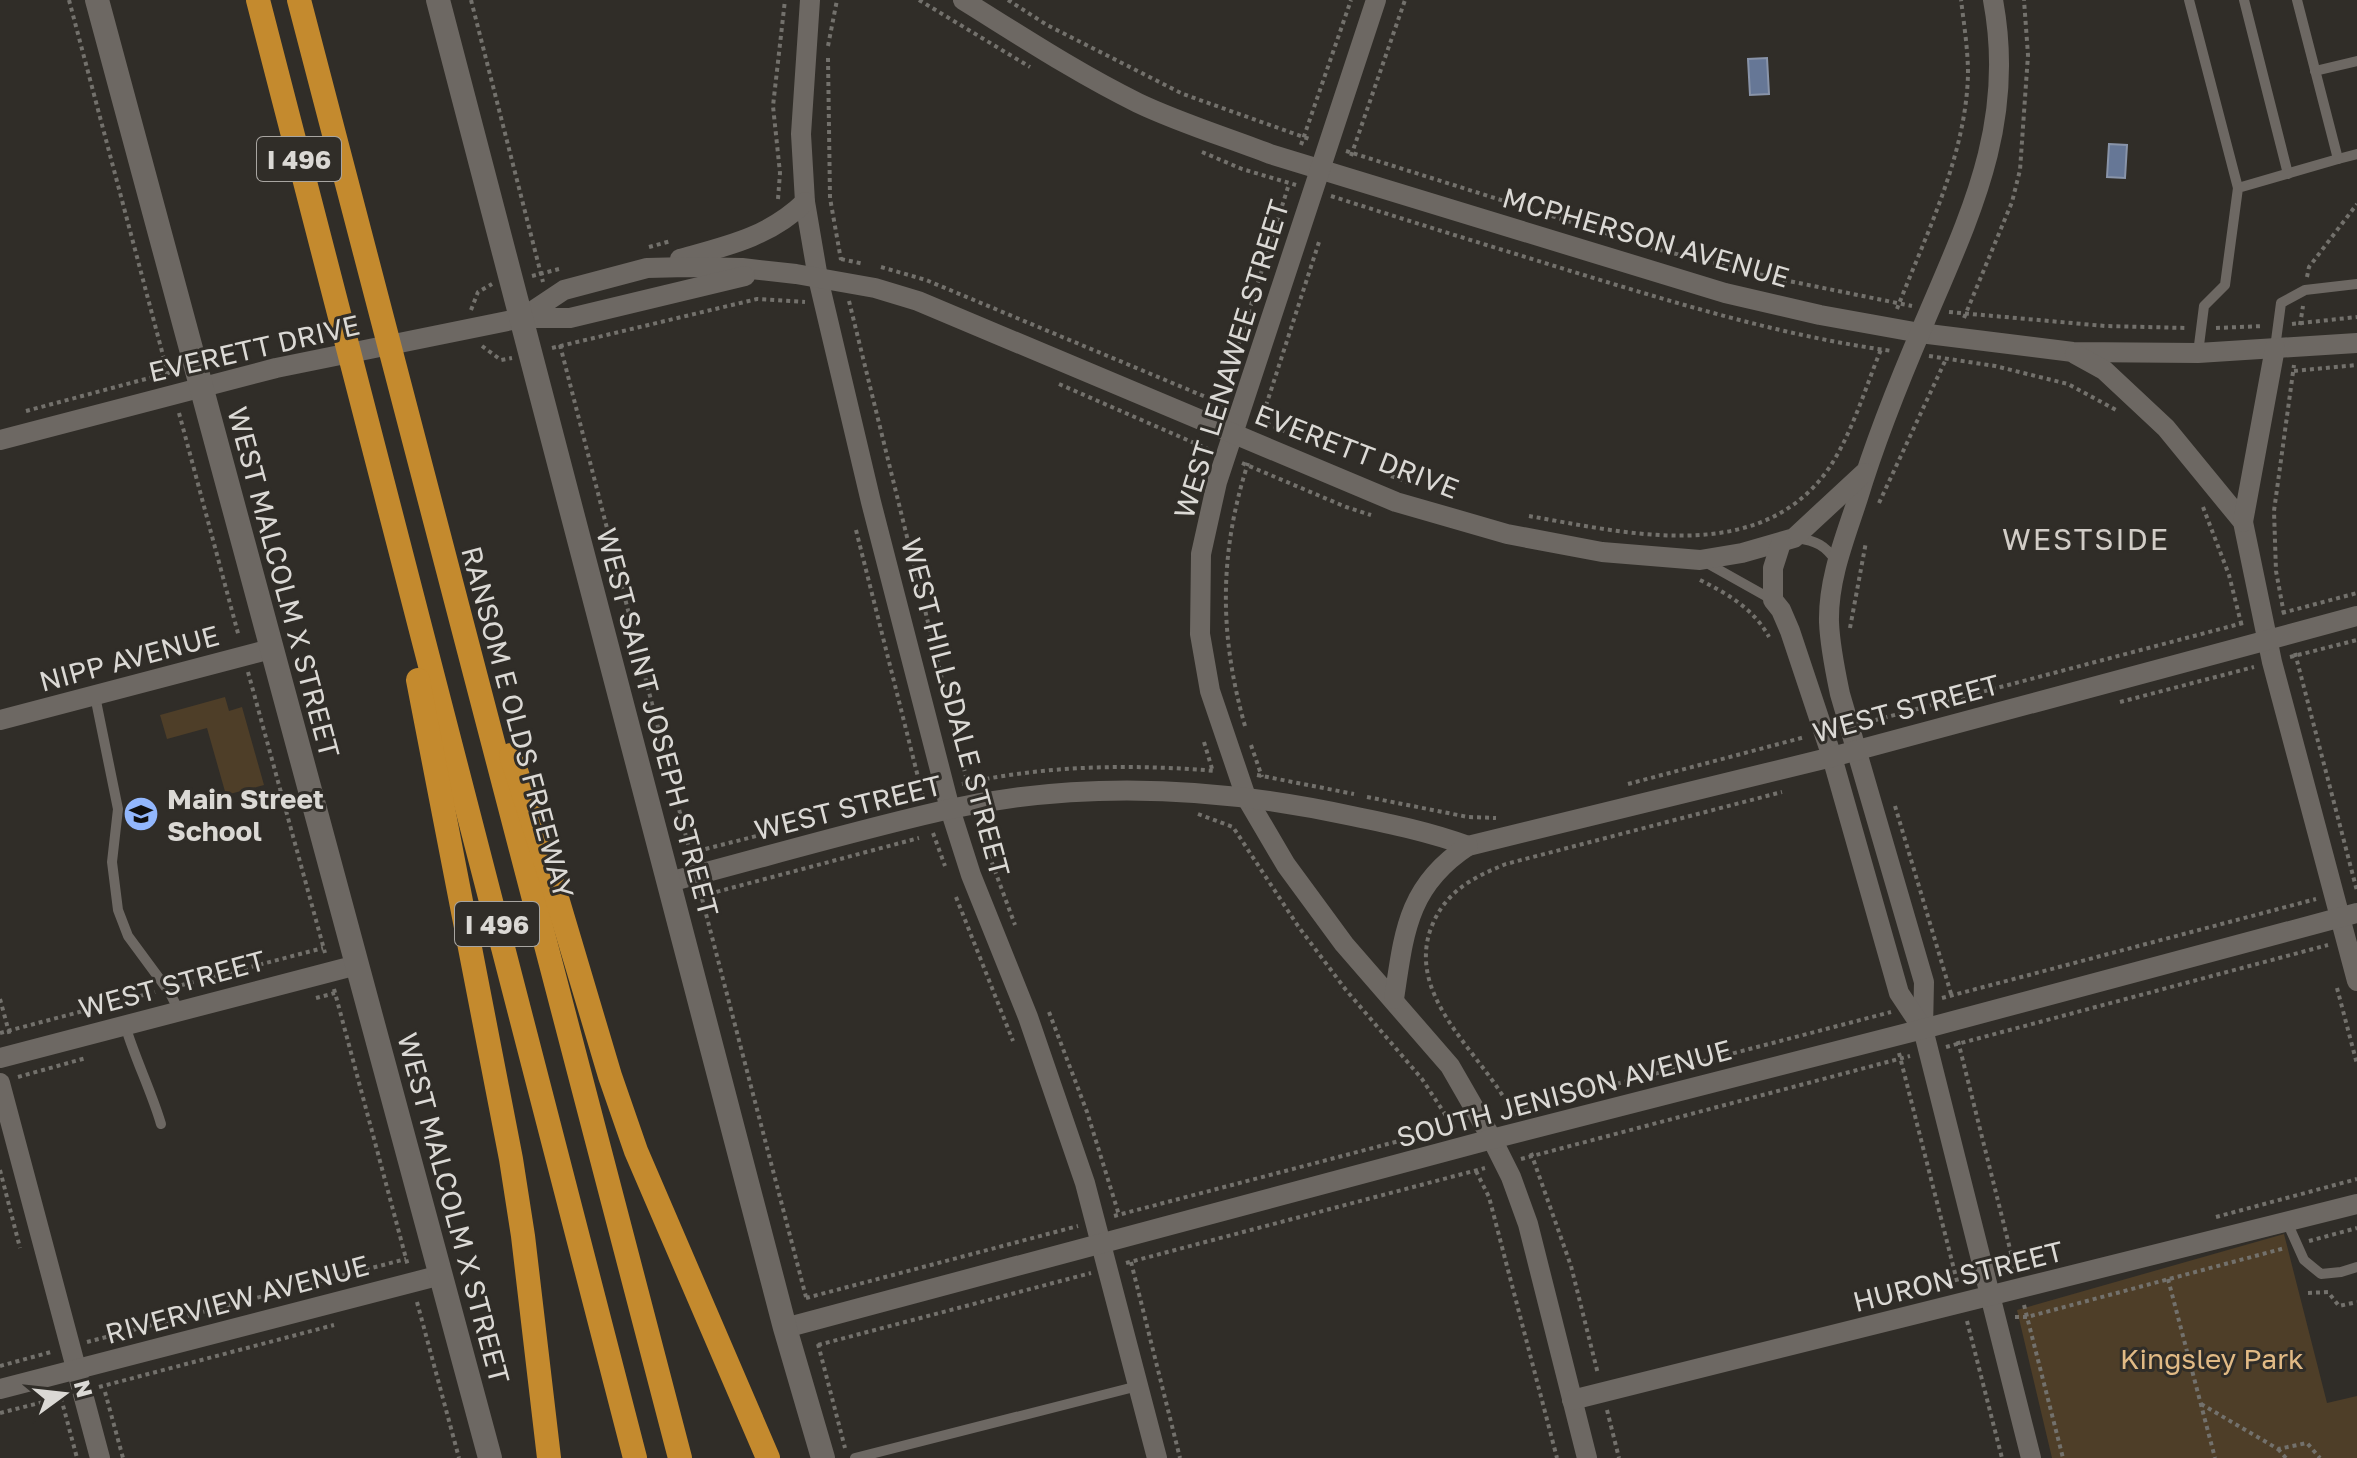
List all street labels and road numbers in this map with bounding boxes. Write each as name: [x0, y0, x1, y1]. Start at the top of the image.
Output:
road number: I 496: [257, 137, 341, 181]
street label: MCPHERSON AVENUE: [1499, 180, 1793, 294]
street label: WEST LENAWEE STREET: [1167, 196, 1295, 522]
street label: EVERETT DRIVE: [145, 308, 363, 388]
street label: EVERETT DRIVE: [1250, 397, 1464, 505]
street label: WEST MALCOLM X STREET: [221, 403, 347, 761]
street label: WEST SAINT JOSEPH STREET: [590, 524, 726, 920]
street label: WEST HILLSDALE STREET: [895, 534, 1017, 880]
street label: RANSOM E OLDS FREEWAY: [455, 542, 581, 902]
street label: NIPP AVENUE: [36, 618, 222, 698]
street label: WEST STREET: [1809, 667, 2003, 749]
street label: WEST STREET: [751, 768, 945, 846]
road number: I 496: [455, 902, 539, 946]
street label: WEST STREET: [75, 943, 269, 1025]
street label: WEST MALCOLM X STREET: [391, 1029, 517, 1387]
street label: SOUTH JENISON AVENUE: [1393, 1032, 1735, 1154]
street label: HURON STREET: [1849, 1234, 2067, 1318]
street label: RIVERVIEW AVENUE: [102, 1248, 372, 1350]

